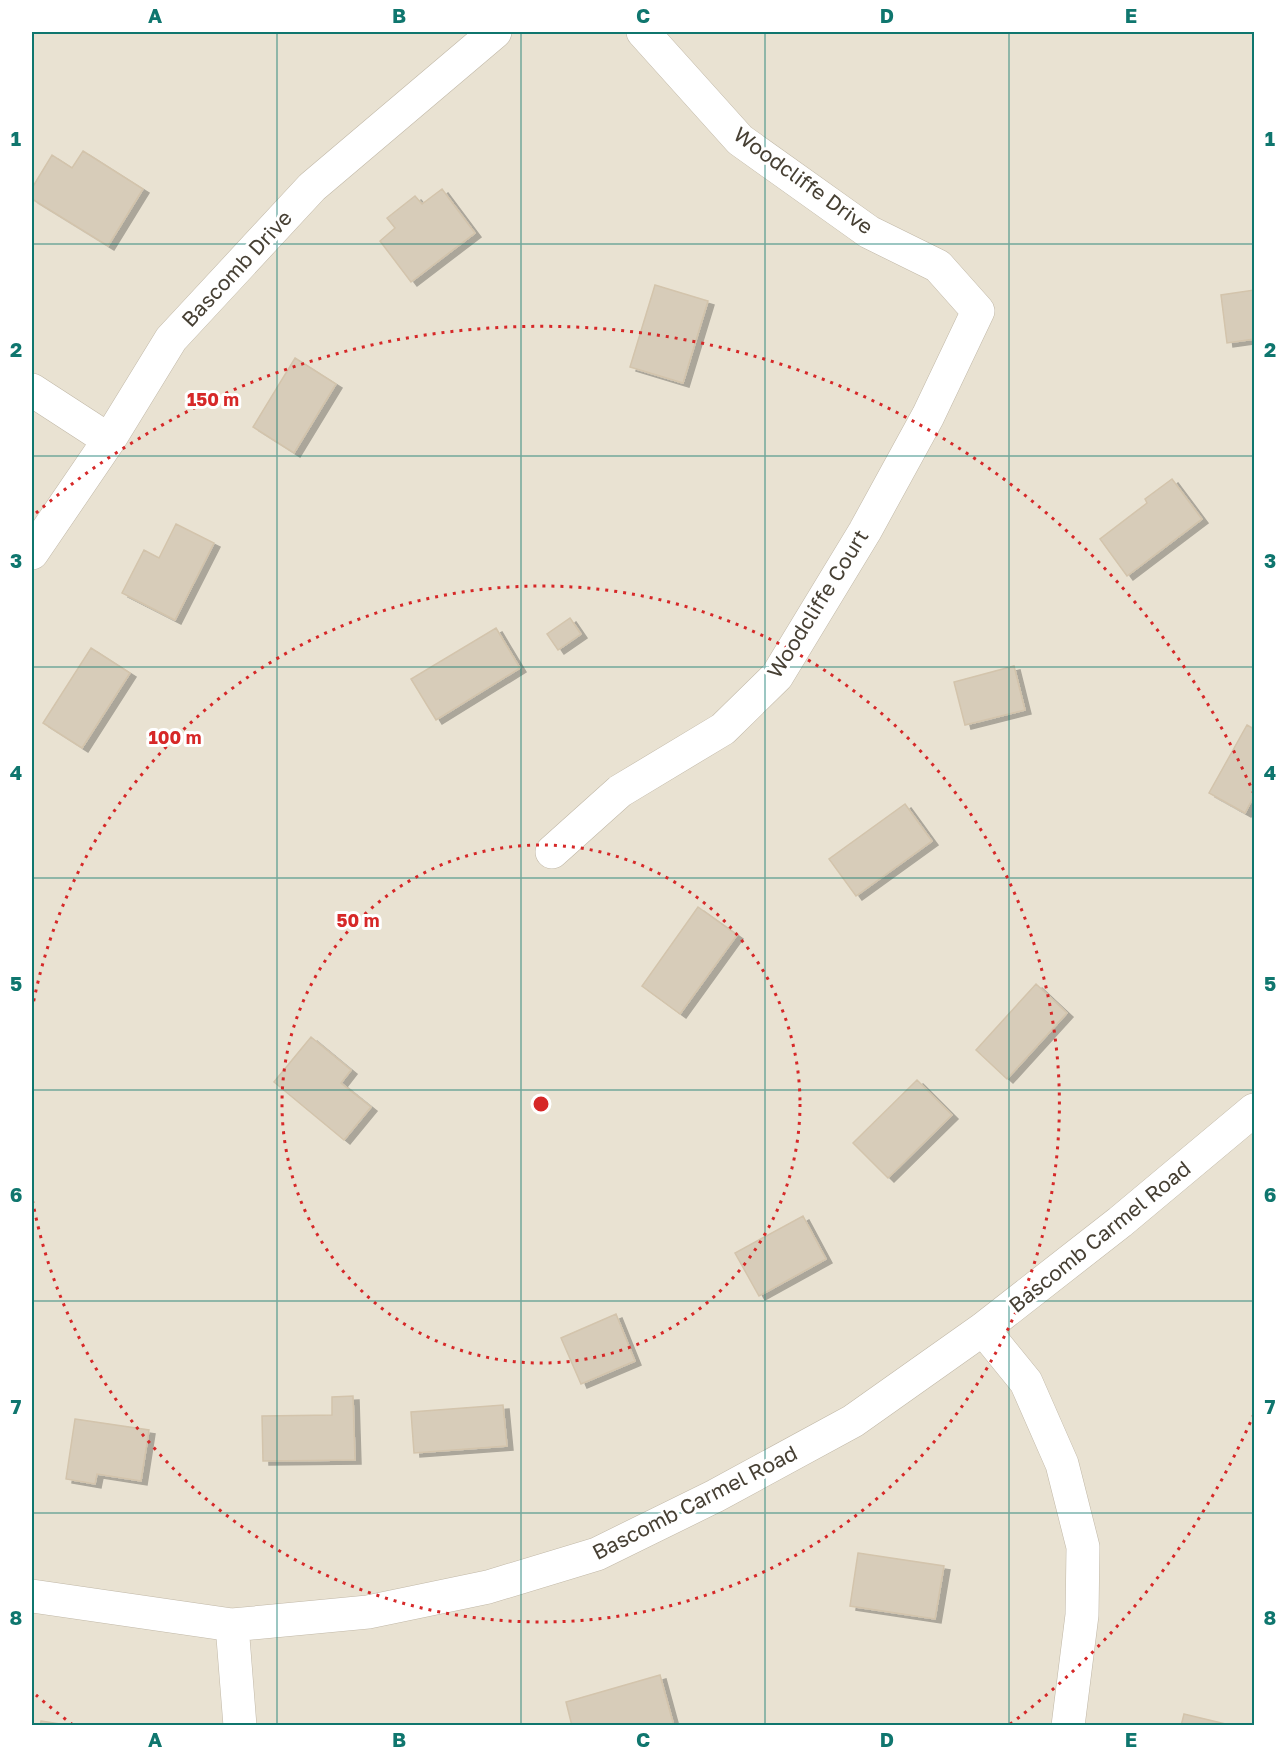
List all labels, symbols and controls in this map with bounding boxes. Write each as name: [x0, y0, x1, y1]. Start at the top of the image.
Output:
text: A: [148, 3, 162, 27]
text: B: [392, 3, 406, 27]
text: C: [636, 3, 650, 27]
text: D: [880, 3, 894, 27]
text: E: [1125, 3, 1137, 27]
street label: Woodcliffe Drive: [729, 121, 878, 240]
text: 1: [11, 126, 21, 150]
text: 1: [1265, 126, 1275, 150]
street label: Bascomb Drive: [176, 205, 297, 332]
text: 2: [10, 337, 22, 361]
text: 2: [1264, 337, 1276, 361]
text: 150 m: [187, 388, 239, 410]
street label: Woodcliffe Court: [761, 524, 873, 683]
text: 3: [10, 548, 22, 572]
text: 3: [1264, 548, 1276, 572]
text: 100 m: [149, 726, 201, 748]
text: 4: [10, 760, 22, 784]
text: 4: [1264, 760, 1276, 784]
text: 50 m: [337, 909, 379, 931]
text: 5: [10, 971, 22, 995]
text: 5: [1264, 971, 1276, 995]
centre of rings: [531, 1094, 551, 1114]
street label: Bascomb Carmel Road: [1003, 1155, 1196, 1318]
text: 6: [10, 1182, 22, 1206]
text: 6: [1264, 1182, 1276, 1206]
text: 7: [11, 1394, 22, 1418]
text: 7: [1265, 1394, 1276, 1418]
street label: Bascomb Carmel Road: [588, 1439, 801, 1565]
text: 8: [10, 1605, 22, 1629]
text: 8: [1264, 1605, 1276, 1629]
text: A: [148, 1727, 162, 1751]
text: B: [392, 1727, 406, 1751]
text: C: [636, 1727, 650, 1751]
text: D: [880, 1727, 894, 1751]
text: E: [1125, 1727, 1137, 1751]

